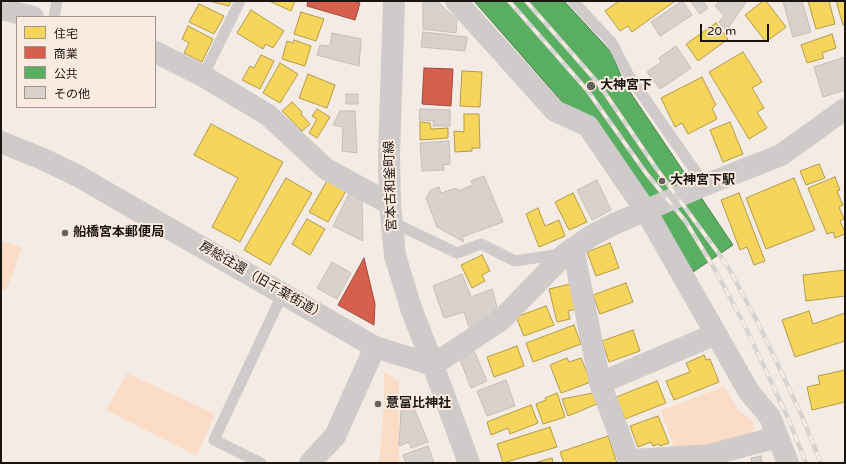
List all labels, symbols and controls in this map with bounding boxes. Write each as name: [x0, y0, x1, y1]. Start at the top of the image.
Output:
legend: [16, 16, 156, 108]
scale bar: [702, 16, 771, 42]
text: 20 m: [707, 24, 736, 38]
text: 住宅: [54, 27, 78, 41]
text: 商業: [54, 47, 78, 61]
text: 公共: [54, 67, 78, 81]
place label: 大神宮下: [600, 78, 652, 94]
marker: 大神宮下: [585, 80, 597, 92]
text: その他: [54, 87, 90, 101]
street label: 宮本古和釜町線: [382, 140, 400, 232]
place label: 大神宮下駅: [670, 173, 735, 189]
marker: 大神宮下駅: [657, 176, 667, 186]
place label: 船橋宮本郵便局: [73, 225, 164, 241]
marker: 船橋宮本郵便局: [60, 228, 70, 238]
street label: 房総往還（旧千葉街道）: [196, 238, 328, 324]
place label: 意富比神社: [386, 396, 451, 412]
marker: 意富比神社: [373, 399, 383, 409]

